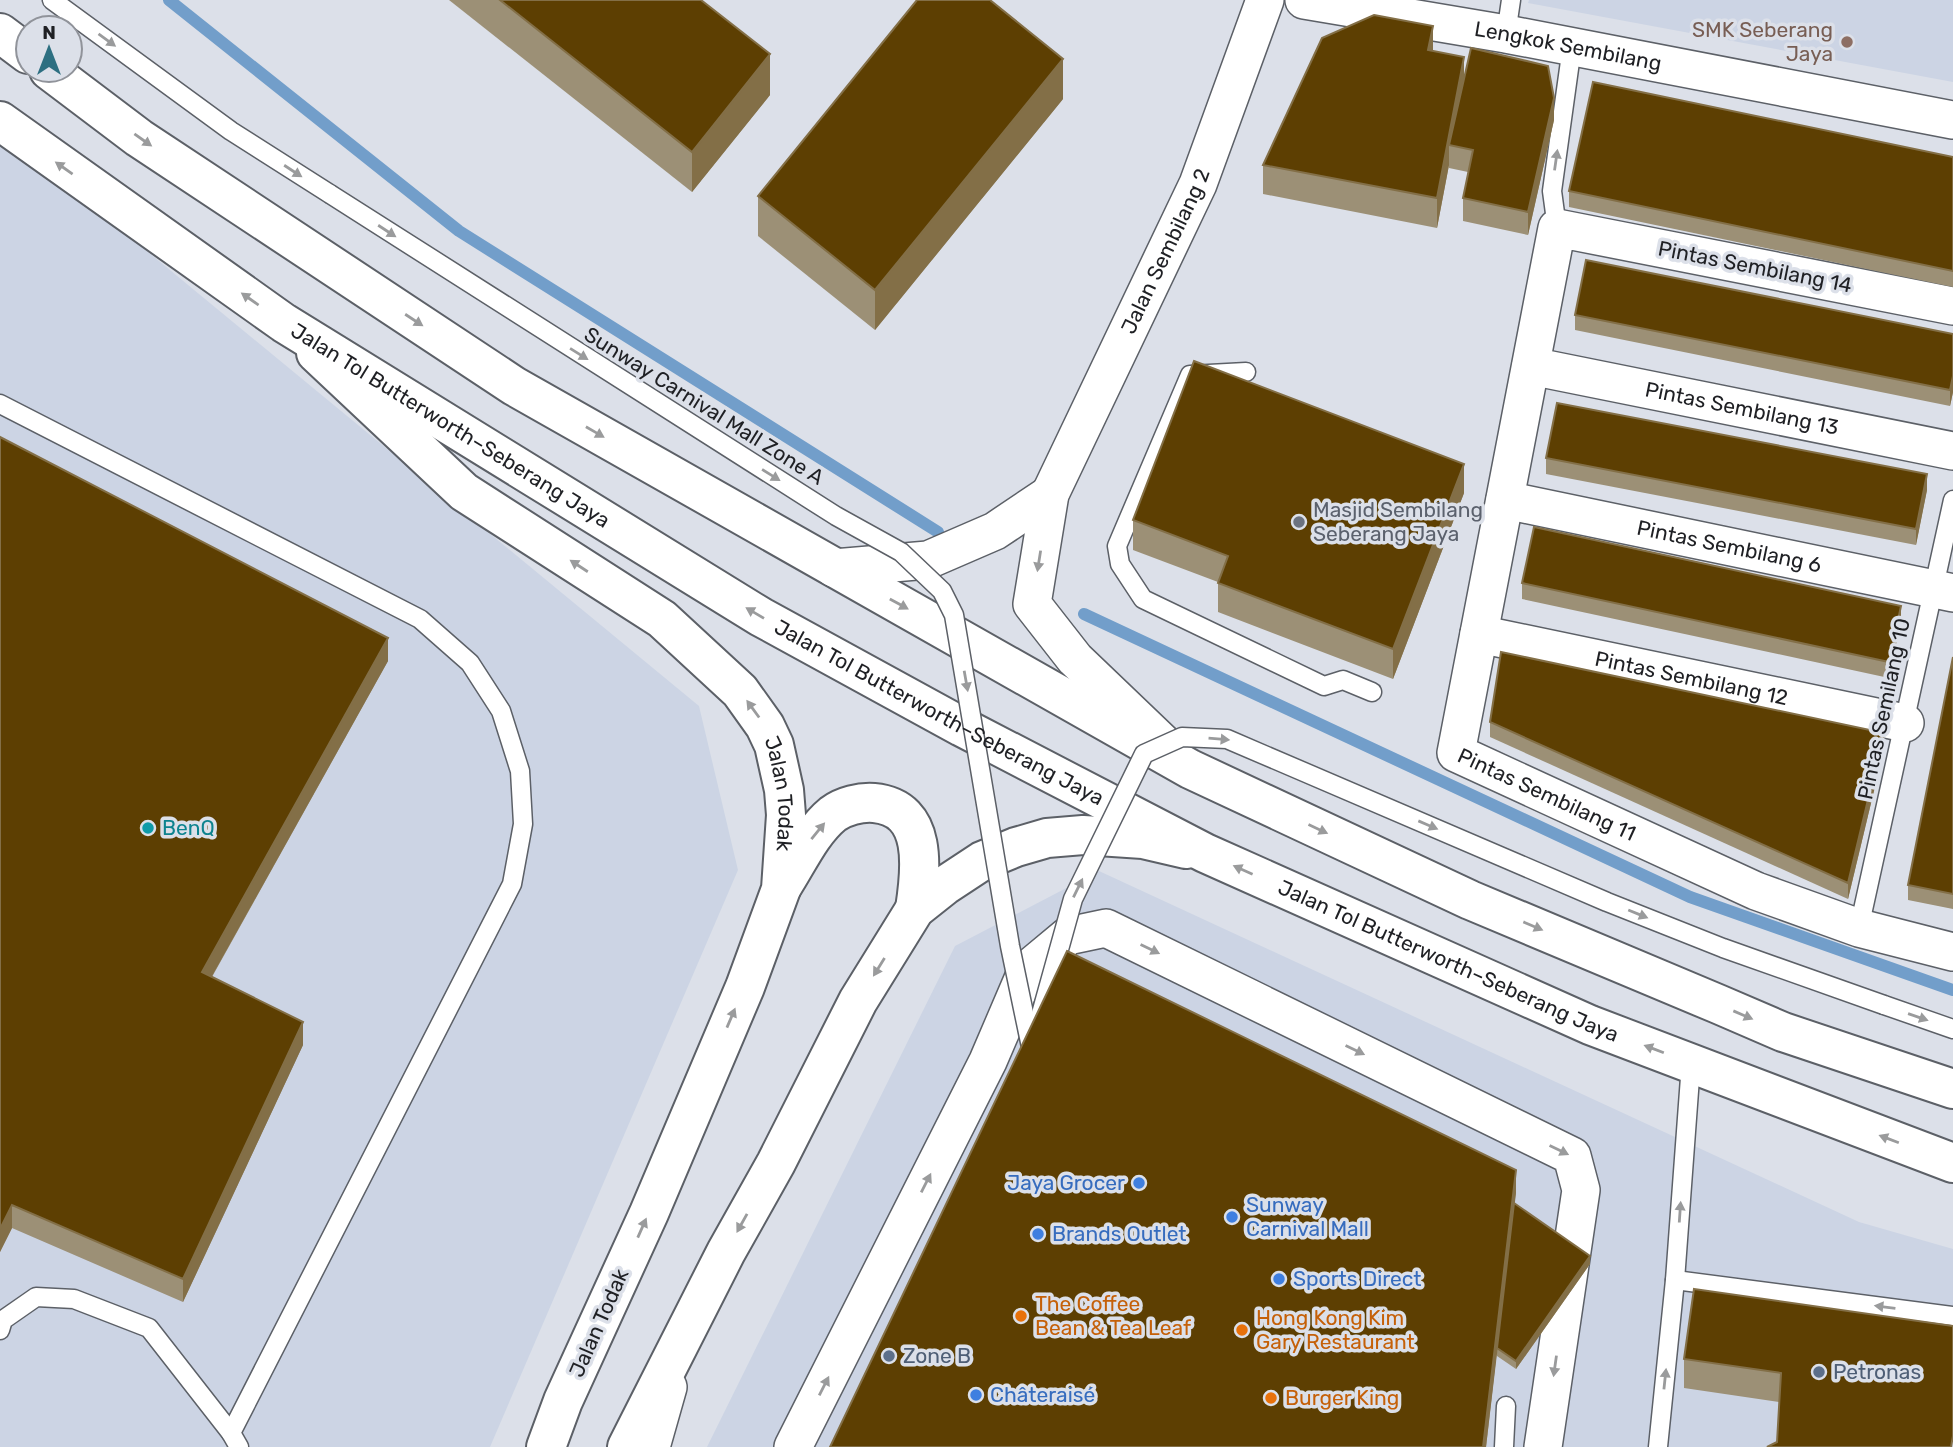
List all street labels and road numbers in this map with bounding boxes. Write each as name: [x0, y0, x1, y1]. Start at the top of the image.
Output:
street label: Lengkok Sembilang: [1473, 16, 1664, 76]
street label: Jalan Sembilang 2: [1115, 165, 1215, 338]
street label: Pintas Sembilang 14: [1656, 235, 1854, 298]
street label: Jalan Tol Butterworth–Seberang Jaya: [287, 317, 615, 533]
street label: Sunway Carnival Mall Zone A: [580, 321, 829, 490]
street label: Pintas Sembilang 13: [1643, 376, 1841, 440]
street label: Pintas Sembilang 6: [1635, 515, 1824, 577]
street label: Jalan Tol Butterworth–Seberang Jaya: [770, 614, 1108, 810]
street label: Pintas Semilang 10: [1852, 616, 1915, 802]
street label: Pintas Sembilang 12: [1593, 646, 1790, 710]
street label: Jalan Todak: [760, 732, 799, 852]
street label: Pintas Sembilang 11: [1454, 743, 1640, 846]
street label: Jalan Tol Butterworth–Seberang Jaya: [1274, 874, 1622, 1047]
street label: Jalan Todak: [564, 1265, 634, 1381]

